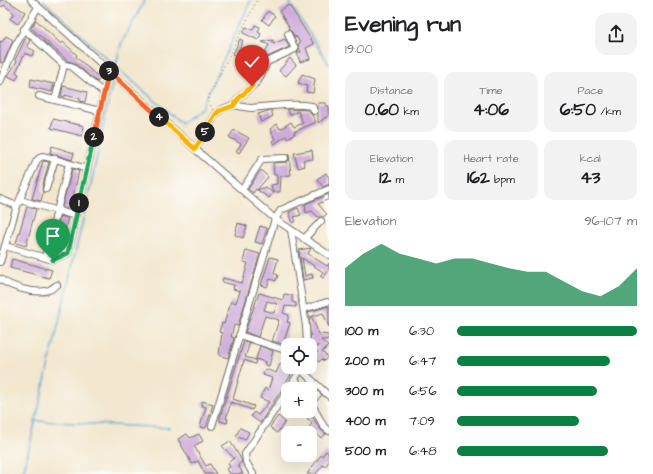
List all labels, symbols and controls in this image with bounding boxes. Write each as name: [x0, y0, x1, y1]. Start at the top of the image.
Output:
text: Evening run: [345, 9, 461, 40]
button: share: [595, 13, 637, 55]
text: 19:00: [345, 40, 373, 58]
pin: [235, 45, 269, 86]
icon: check: [241, 51, 263, 73]
pin: 3: [99, 61, 119, 81]
text: 3: [106, 63, 112, 78]
text: Distance: [370, 83, 413, 98]
text: Time: [479, 83, 503, 98]
text: Pace: [578, 83, 603, 98]
text: 0.60: [365, 98, 399, 122]
text: 4:06: [473, 98, 509, 122]
text: 6:50: [560, 98, 596, 122]
text: km: [399, 104, 419, 119]
text: /km: [596, 104, 621, 119]
pin: 4: [149, 107, 169, 127]
text: 4: [155, 109, 163, 124]
pin: 5: [195, 122, 215, 142]
text: 5: [201, 124, 209, 139]
pin: 2: [84, 127, 104, 147]
text: 2: [91, 129, 97, 144]
text: Elevation: [370, 151, 413, 166]
text: Heart rate: [463, 151, 519, 166]
text: kcal: [580, 151, 601, 166]
text: 12: [379, 166, 391, 190]
text: 162: [467, 166, 490, 190]
text: 43: [580, 166, 600, 190]
text: m: [391, 172, 404, 187]
text: bpm: [490, 172, 515, 187]
pin: 1: [69, 193, 89, 213]
text: 1: [78, 195, 80, 210]
text: Elevation: [345, 212, 396, 230]
text: 96–107 m: [584, 212, 637, 230]
pin: [36, 219, 70, 260]
icon: arrive: [42, 225, 64, 247]
text: 100 m: [345, 322, 378, 340]
text: 6:30: [409, 322, 434, 340]
map controls: [281, 338, 317, 462]
button: locate: [281, 338, 317, 374]
text: 200 m: [345, 352, 384, 370]
text: 6:47: [409, 352, 436, 370]
button: +: [281, 382, 317, 418]
text: 300 m: [345, 382, 383, 400]
text: 6:56: [409, 382, 437, 400]
text: 400 m: [345, 412, 386, 430]
text: 7:09: [409, 412, 435, 430]
button: −: [281, 426, 317, 462]
text: 500 m: [345, 442, 386, 460]
text: 6:48: [409, 442, 437, 460]

